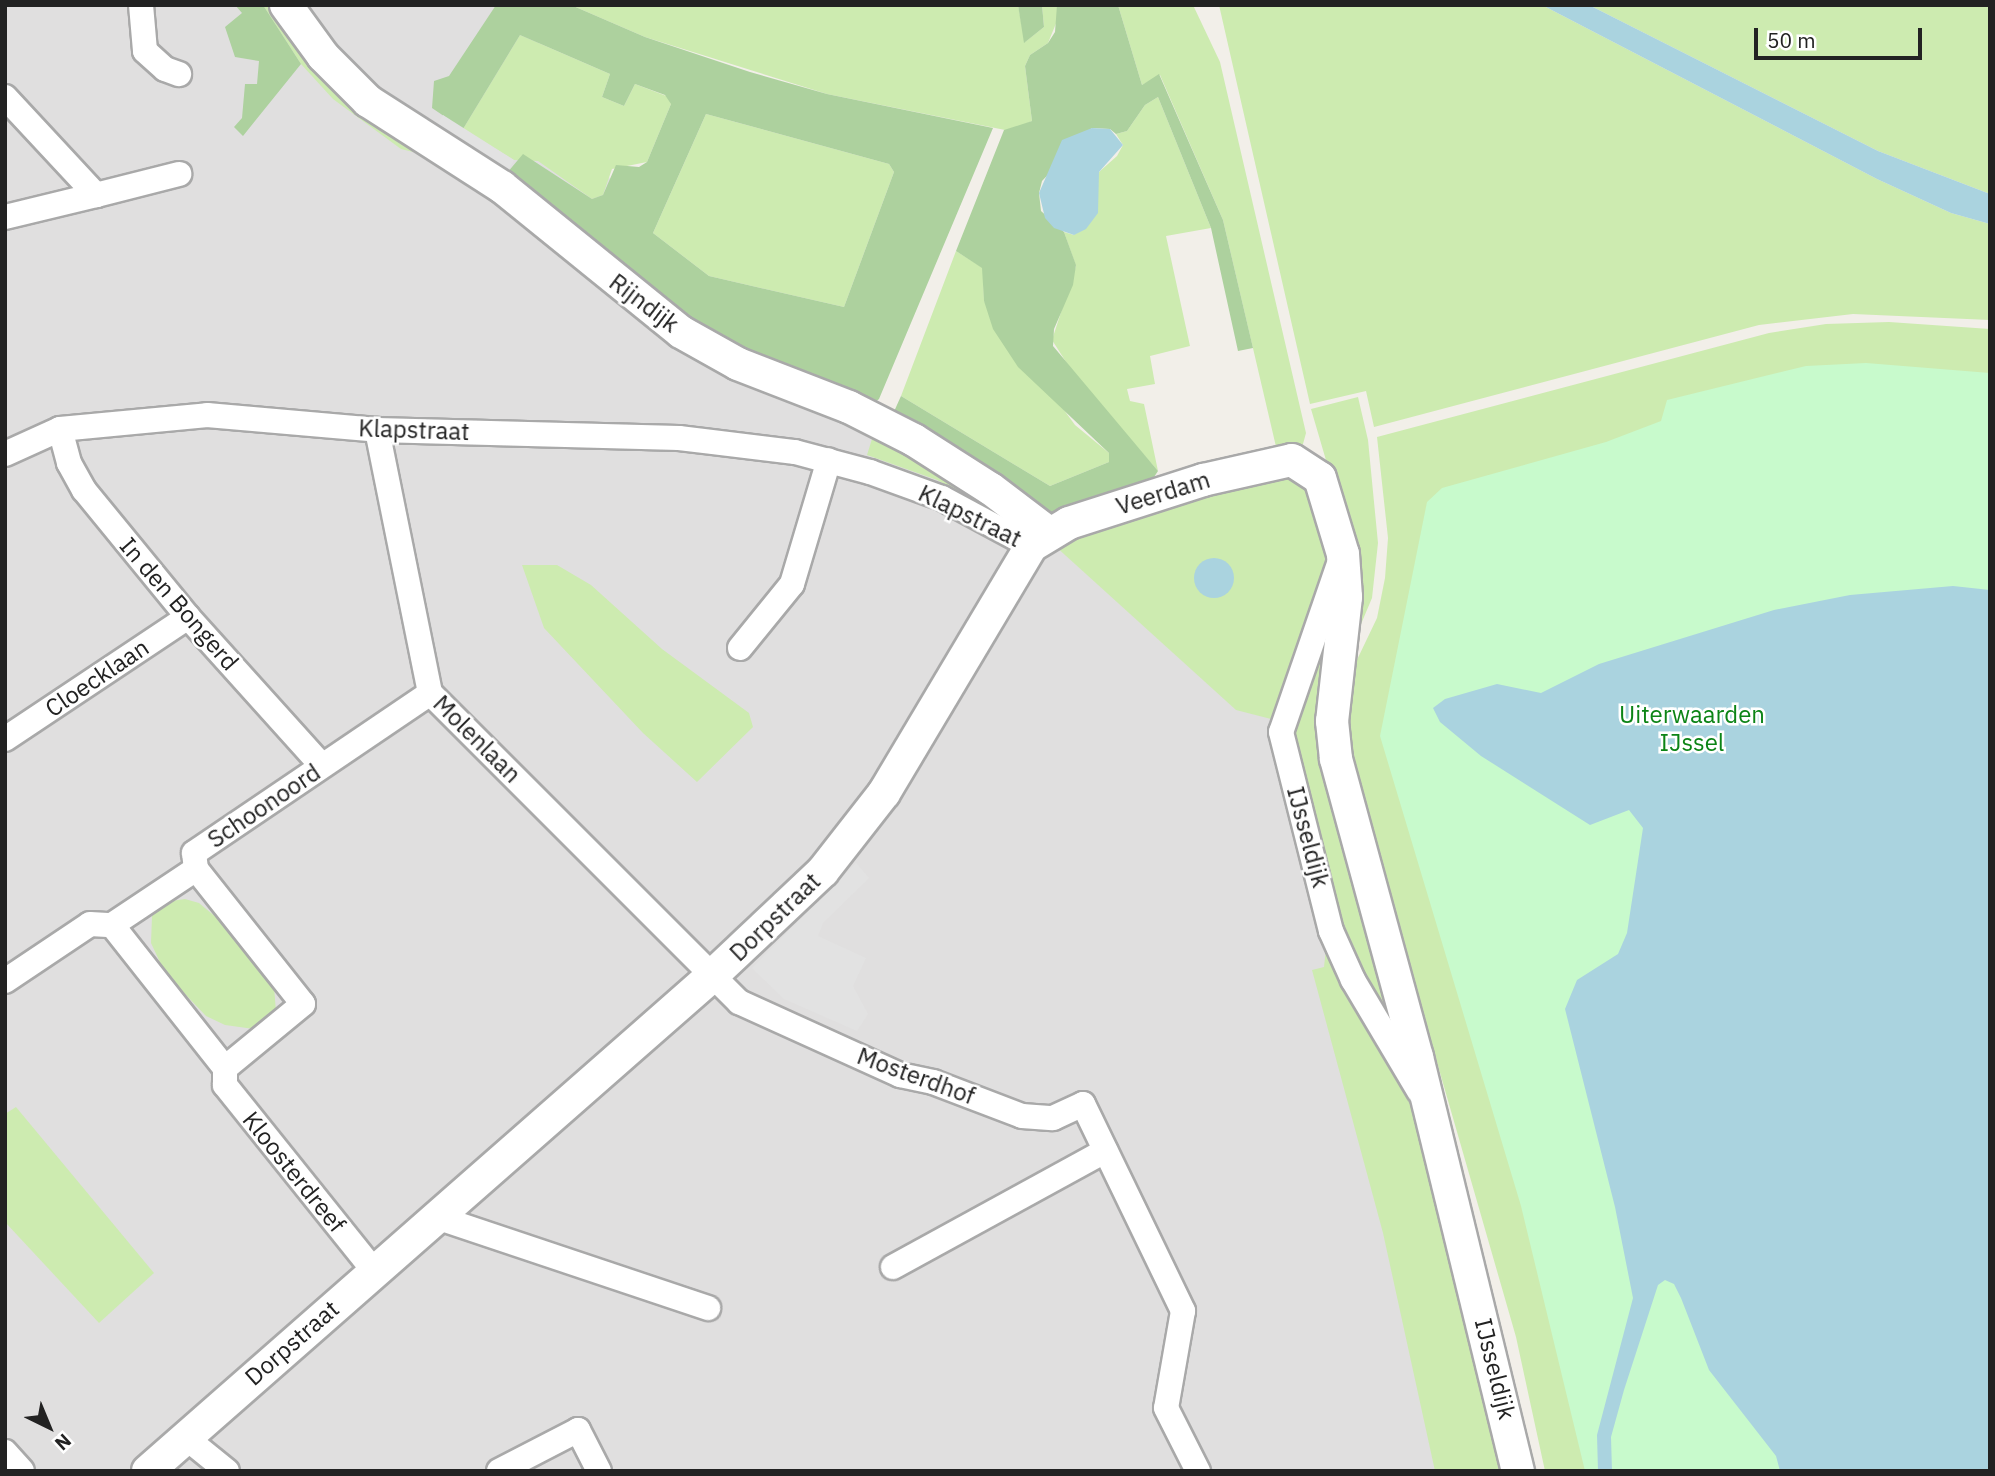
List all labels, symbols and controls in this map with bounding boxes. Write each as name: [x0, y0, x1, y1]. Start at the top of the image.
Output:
scale bar: [1757, 14, 1925, 58]
text: 50 m: [1767, 26, 1816, 54]
street label: Rijndijk: [604, 268, 684, 338]
street label: Klapstraat: [358, 414, 470, 446]
street label: Veerdam: [1113, 465, 1213, 521]
street label: Klapstraat: [914, 479, 1026, 553]
street label: In den Bongerd: [114, 532, 244, 676]
street label: Cloecklaan: [40, 633, 154, 723]
street label: Molenlaan: [427, 689, 527, 789]
park label: Uiterwaarden IJssel: [1619, 701, 1765, 757]
street label: Schoonoord: [202, 758, 326, 854]
street label: IJsseldijk: [1281, 783, 1335, 891]
street label: Dorpstraat: [724, 867, 826, 967]
street label: Mosterdhof: [853, 1041, 979, 1111]
street label: Kloosterdreef: [237, 1106, 351, 1238]
street label: Dorpstraat: [239, 1294, 345, 1392]
street label: IJsseldijk: [1469, 1315, 1521, 1423]
north arrow: [14, 1392, 84, 1462]
text: N: [50, 1429, 77, 1456]

